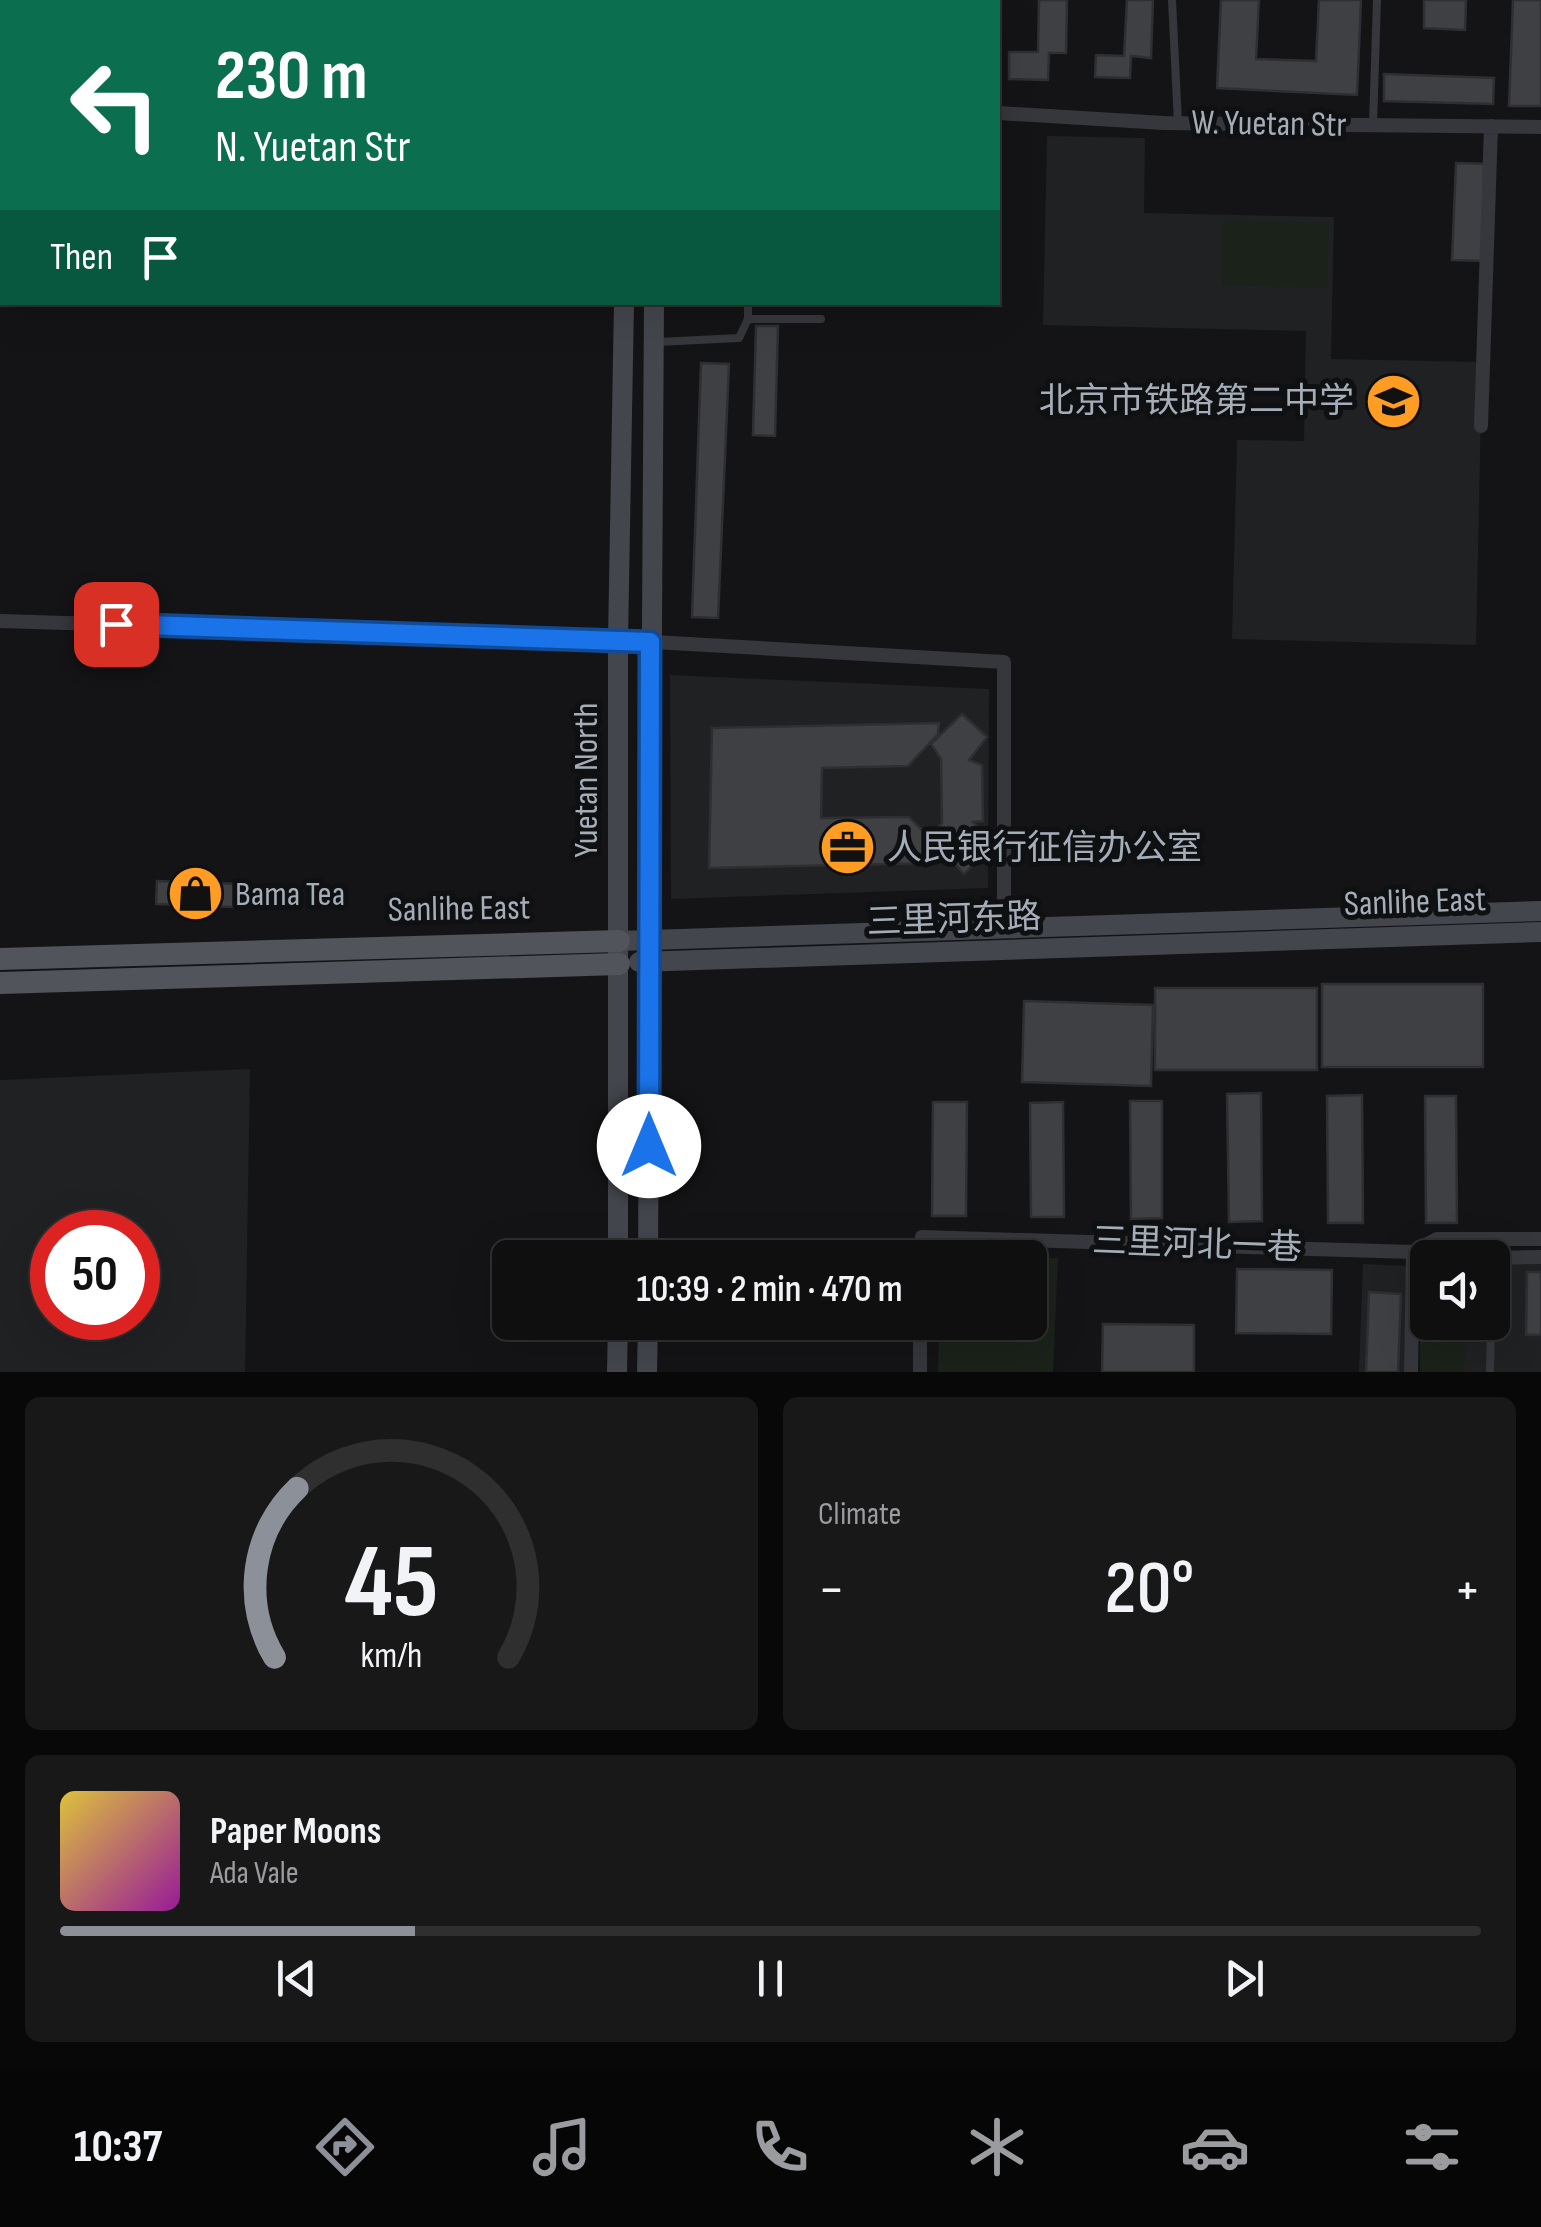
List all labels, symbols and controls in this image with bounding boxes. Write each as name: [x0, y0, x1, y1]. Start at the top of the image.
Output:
text: 230 m: [215, 35, 368, 119]
icon: left: [50, 40, 180, 170]
street label: W. Yuetan Str: [1191, 101, 1347, 147]
text: N. Yuetan Str: [215, 120, 410, 175]
icon: arrive: [133, 230, 188, 285]
text: Then: [50, 235, 113, 280]
school or university icon: 北京市铁路第二中学: [1363, 371, 1423, 431]
place label: 北京市铁路第二中学: [1039, 380, 1354, 423]
pin: [74, 582, 159, 667]
icon: arrive: [89, 597, 144, 652]
street label: Yuetan North: [565, 703, 608, 857]
office icon: 人民银行征信办公室: [818, 818, 878, 878]
place label: 人民银行征信办公室: [887, 827, 1202, 870]
shop icon: Bama Tea: [166, 864, 226, 924]
place label: Bama Tea: [235, 873, 345, 916]
street label: Sanlihe East: [1343, 878, 1487, 926]
street label: Sanlihe East: [387, 886, 531, 932]
street label: 三里河东路: [866, 895, 1042, 945]
position arrow: [597, 1094, 701, 1198]
speed limit sign: 50: [30, 1210, 160, 1340]
street label: 三里河北一巷: [1091, 1220, 1303, 1270]
map controls: [1410, 1240, 1510, 1340]
button: sound: [1410, 1240, 1510, 1340]
text: 10:39 · 2 min · 470 m: [636, 1267, 903, 1312]
text: Climate: [818, 1495, 901, 1534]
text: 45: [344, 1521, 439, 1646]
text: 20°: [1105, 1544, 1194, 1635]
text: −: [818, 1557, 845, 1624]
text: +: [1454, 1557, 1481, 1624]
text: km/h: [361, 1635, 422, 1678]
text: Paper Moons: [210, 1809, 381, 1854]
text: Ada Vale: [210, 1854, 299, 1893]
icon: previous: [269, 1951, 324, 2006]
icon: pause: [743, 1951, 798, 2006]
icon: next: [1217, 1951, 1272, 2006]
icon: directions: [310, 2112, 380, 2182]
icon: music: [527, 2112, 597, 2182]
icon: phone: [745, 2112, 815, 2182]
icon: climate: [962, 2112, 1032, 2182]
icon: car: [1180, 2112, 1250, 2182]
icon: filters: [1397, 2112, 1467, 2182]
text: 10:37: [74, 2120, 162, 2175]

